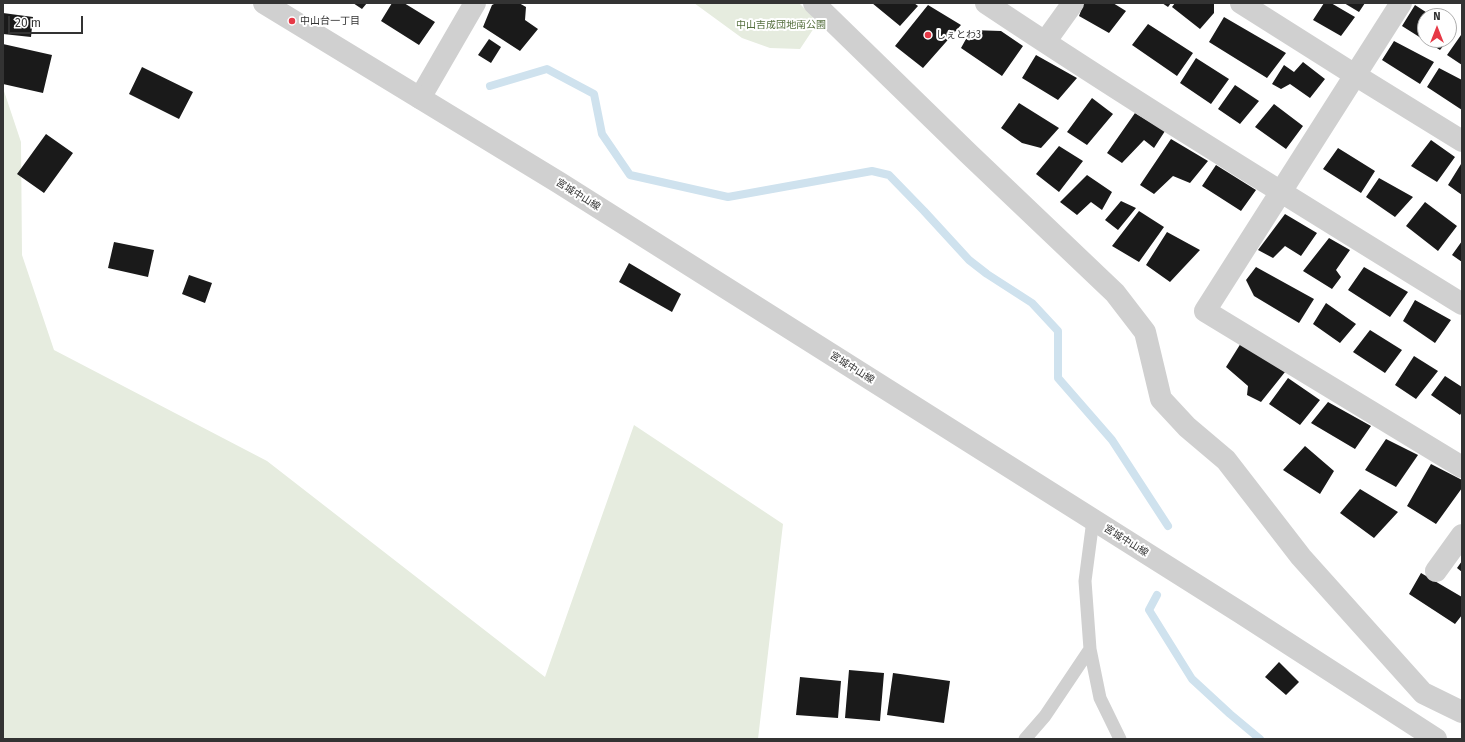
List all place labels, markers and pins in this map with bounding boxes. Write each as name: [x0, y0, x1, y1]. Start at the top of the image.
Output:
place label: 中山台一丁目: [300, 15, 360, 27]
marker: 中山台一丁目: [287, 16, 297, 26]
place label: しぇとわ3: [936, 29, 981, 41]
marker: しぇとわ3: [923, 30, 933, 40]

